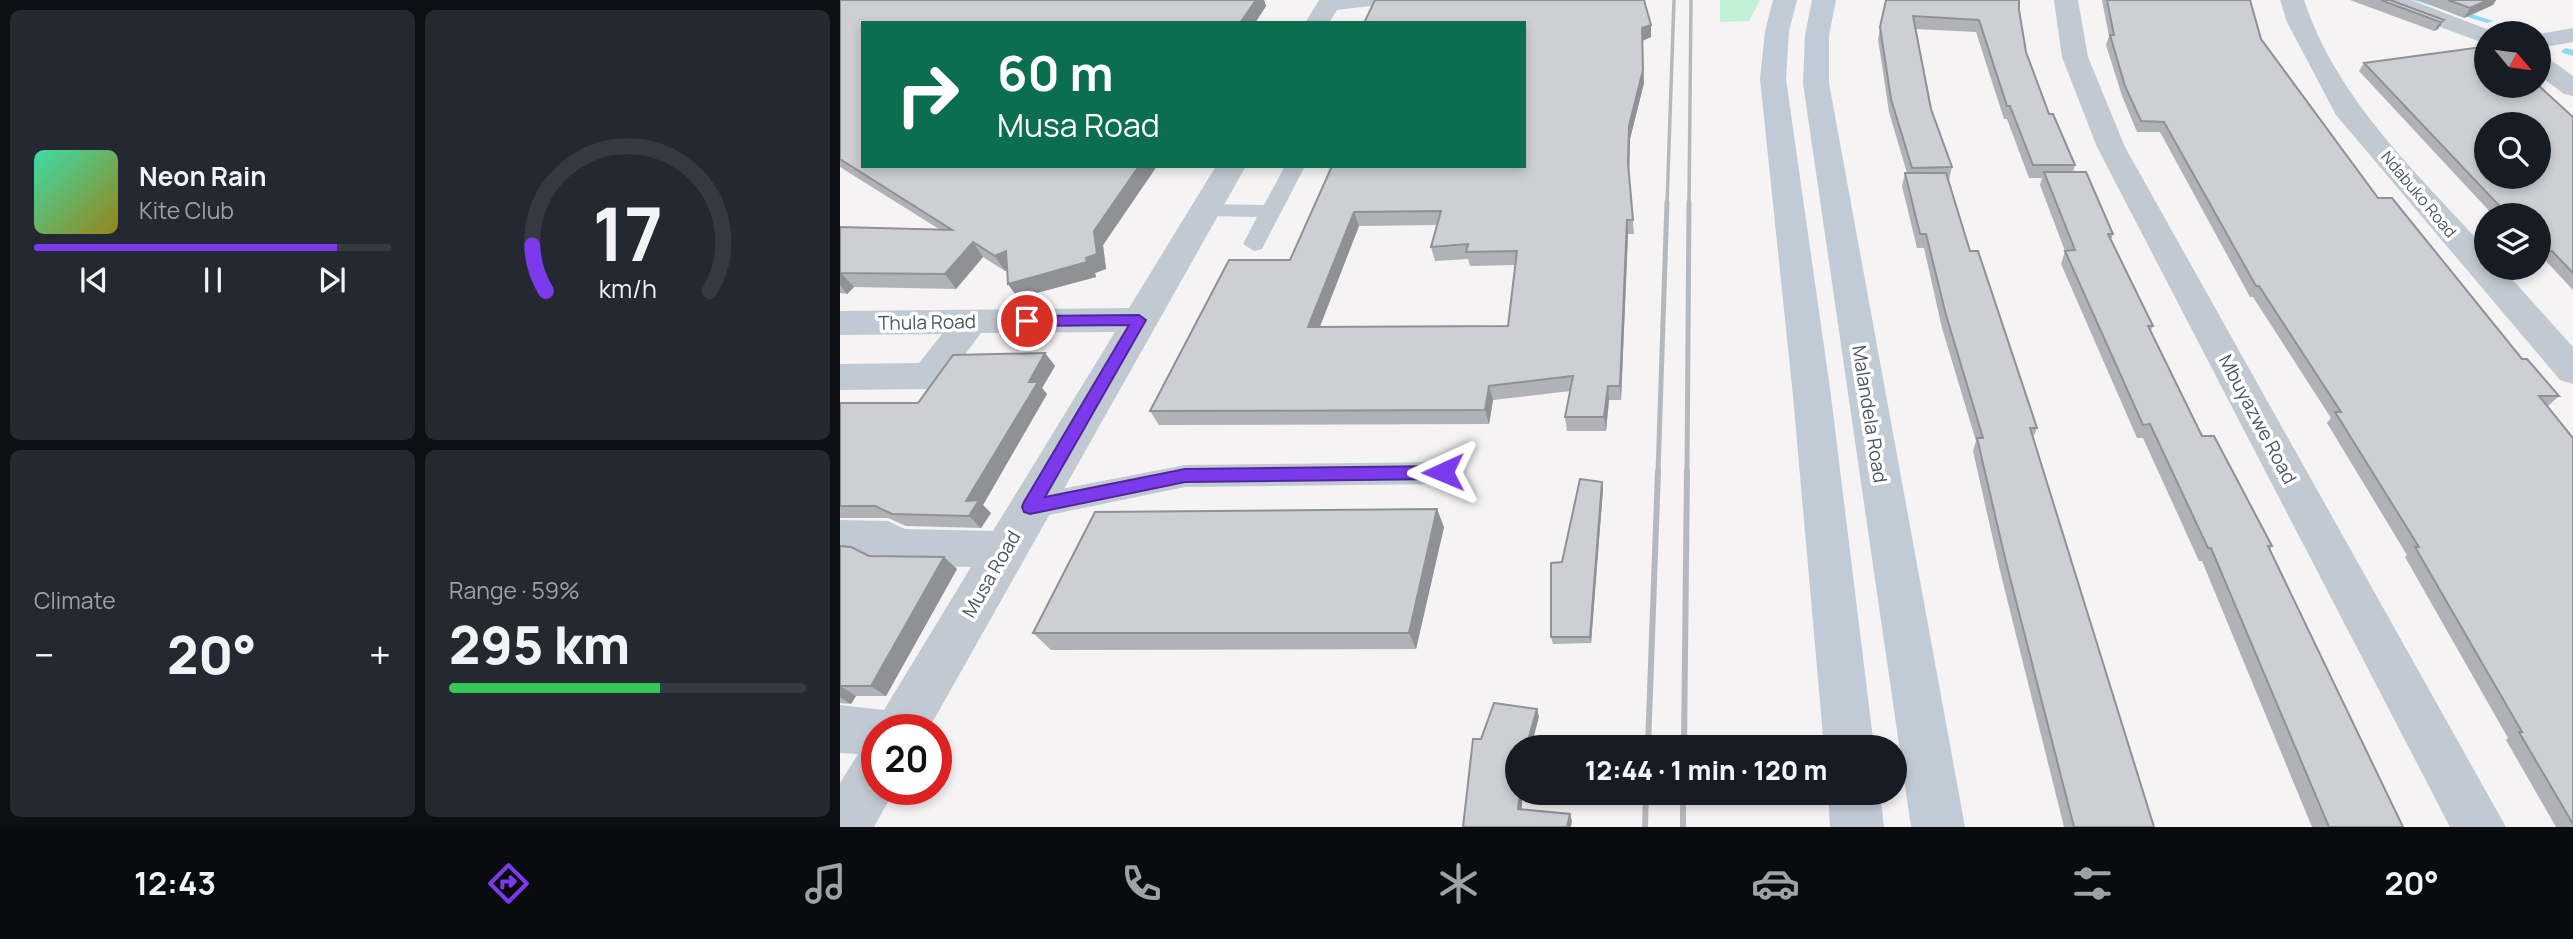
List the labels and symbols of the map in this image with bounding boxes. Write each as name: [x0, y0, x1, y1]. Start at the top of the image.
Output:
north arrow: [2474, 21, 2552, 98]
street label: Ndabuko Road: [2376, 146, 2462, 242]
pin: [997, 291, 1057, 351]
street label: Thula Road: [878, 308, 976, 336]
street label: Malandela Road: [1846, 343, 1894, 485]
street label: Mbuyazwe Road: [2213, 350, 2303, 488]
position arrow: [1406, 435, 1480, 509]
street label: Musa Road: [956, 526, 1026, 622]
speed limit sign: 20: [861, 714, 952, 805]

